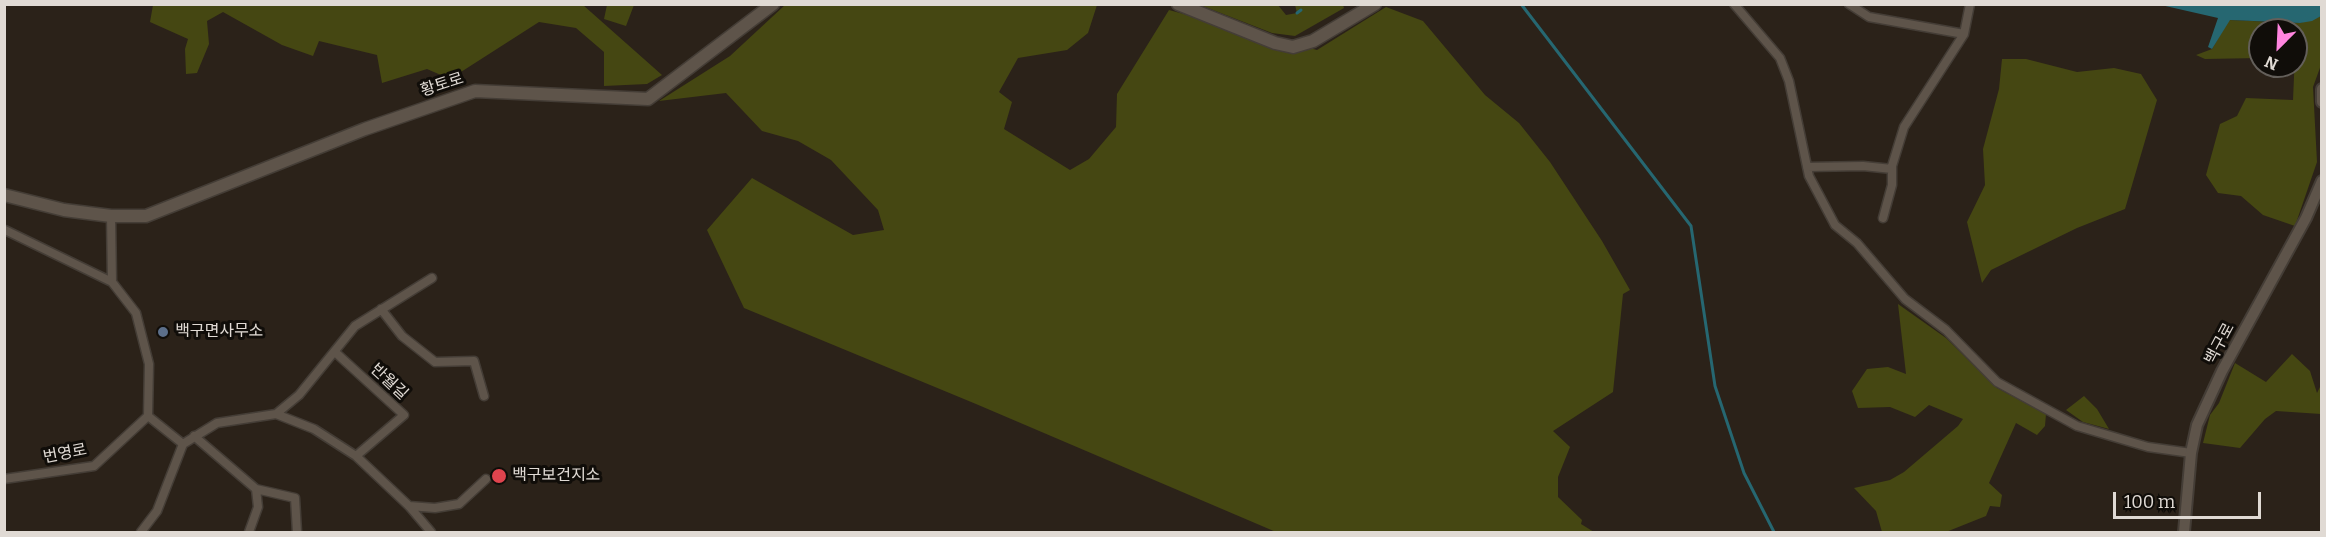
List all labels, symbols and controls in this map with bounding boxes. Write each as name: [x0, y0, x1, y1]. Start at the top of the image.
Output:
north arrow: [2248, 18, 2308, 78]
text: N: [2262, 52, 2281, 74]
street label: 황토로: [418, 69, 466, 101]
street label: 백구로: [2201, 320, 2239, 368]
place label: 백구면사무소: [175, 322, 263, 342]
marker: 백구면사무소: [156, 325, 170, 339]
street label: 반월길: [366, 360, 412, 404]
street label: 번영로: [41, 440, 89, 468]
place label: 백구보건지소: [512, 466, 600, 486]
marker: 백구보건지소: [490, 467, 508, 485]
scale bar: [2116, 480, 2264, 518]
text: 100 m: [2124, 491, 2175, 513]

